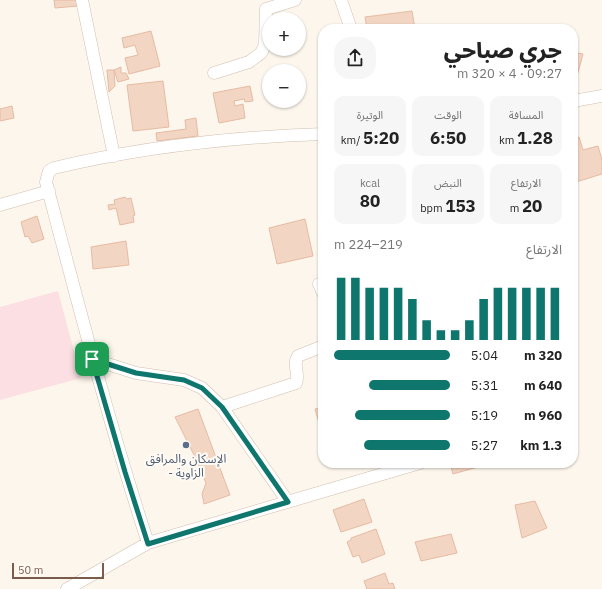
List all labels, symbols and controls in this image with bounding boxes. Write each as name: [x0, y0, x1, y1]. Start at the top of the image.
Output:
map controls: [262, 12, 306, 108]
button: +: [262, 12, 306, 56]
text: جري صباحي: [444, 35, 562, 64]
button: share: [334, 37, 376, 79]
button: −: [262, 64, 306, 108]
text: 09:27 · 4 × 320 m: [457, 65, 562, 82]
text: الوتيرة: [357, 108, 383, 122]
text: الوقت: [434, 108, 462, 122]
text: المسافة: [509, 108, 543, 122]
text: 5:20: [363, 127, 399, 149]
text: 6:50: [430, 127, 466, 149]
text: 1.28: [517, 127, 553, 149]
text: /km: [341, 133, 363, 147]
text: km: [499, 133, 517, 147]
text: kcal: [360, 176, 380, 190]
text: النبض: [434, 176, 462, 190]
text: الارتفاع: [511, 176, 541, 190]
text: 80: [360, 190, 380, 212]
text: 153: [445, 195, 476, 217]
text: 20: [522, 195, 542, 217]
text: bpm: [420, 201, 445, 215]
text: m: [510, 201, 522, 215]
text: 219–224 m: [334, 236, 403, 253]
text: الارتفاع: [526, 241, 562, 258]
pin: [75, 342, 109, 376]
text: 5:04: [471, 347, 498, 364]
text: 320 m: [524, 347, 562, 364]
icon: arrive: [81, 348, 103, 370]
text: 5:31: [471, 377, 498, 394]
text: 640 m: [524, 377, 562, 394]
text: 5:19: [471, 407, 498, 424]
text: 960 m: [524, 407, 562, 424]
text: 5:27: [471, 437, 498, 454]
text: 1.3 km: [520, 437, 562, 454]
marker: الإسكان والمرافق - الزاوية: [181, 440, 191, 450]
place label: الإسكان والمرافق - الزاوية: [146, 451, 226, 480]
scale bar: [12, 561, 104, 580]
text: 50 m: [18, 563, 43, 577]

